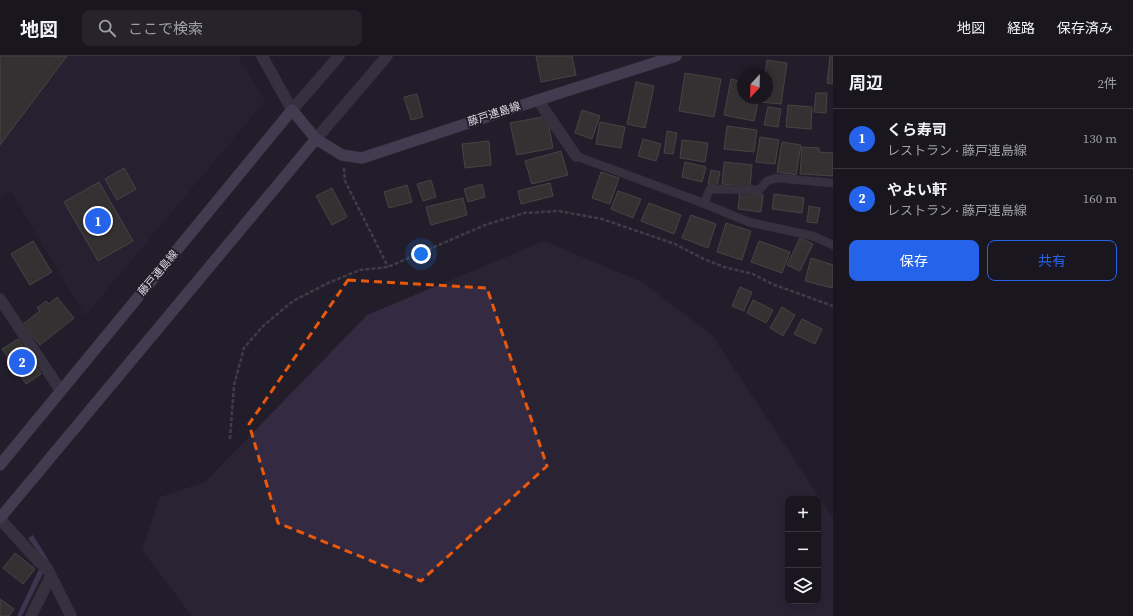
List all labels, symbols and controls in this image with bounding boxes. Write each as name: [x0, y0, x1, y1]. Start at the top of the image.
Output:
search box: [82, 10, 362, 46]
text: 地図: [20, 16, 58, 42]
icon: search: [96, 17, 118, 39]
text: ここで検索: [128, 18, 203, 39]
text: 地図: [957, 18, 985, 38]
text: 経路: [1007, 18, 1035, 38]
text: 保存済み: [1057, 18, 1113, 38]
north arrow: [737, 68, 773, 104]
text: 周辺: [849, 71, 883, 95]
text: 2件: [1097, 75, 1117, 92]
street label: 藤戸連島線: [466, 98, 522, 130]
text: くら寿司: [887, 119, 947, 140]
text: 1: [858, 130, 866, 147]
text: 130 m: [1083, 130, 1117, 147]
text: レストラン · 藤戸連島線: [887, 142, 1027, 159]
text: やよい軒: [887, 179, 947, 200]
text: 2: [858, 190, 866, 207]
text: 160 m: [1083, 190, 1117, 207]
text: レストラン · 藤戸連島線: [887, 202, 1027, 219]
pin: 1: [85, 206, 111, 236]
button: 保存: [849, 240, 979, 281]
button: 共有: [987, 240, 1117, 281]
your location: [411, 244, 431, 264]
street label: 藤戸連島線: [135, 247, 181, 299]
pin: 2: [9, 347, 35, 377]
map controls: [785, 496, 821, 604]
button: +: [785, 496, 821, 532]
button: −: [785, 532, 821, 568]
button: layers: [785, 568, 821, 604]

